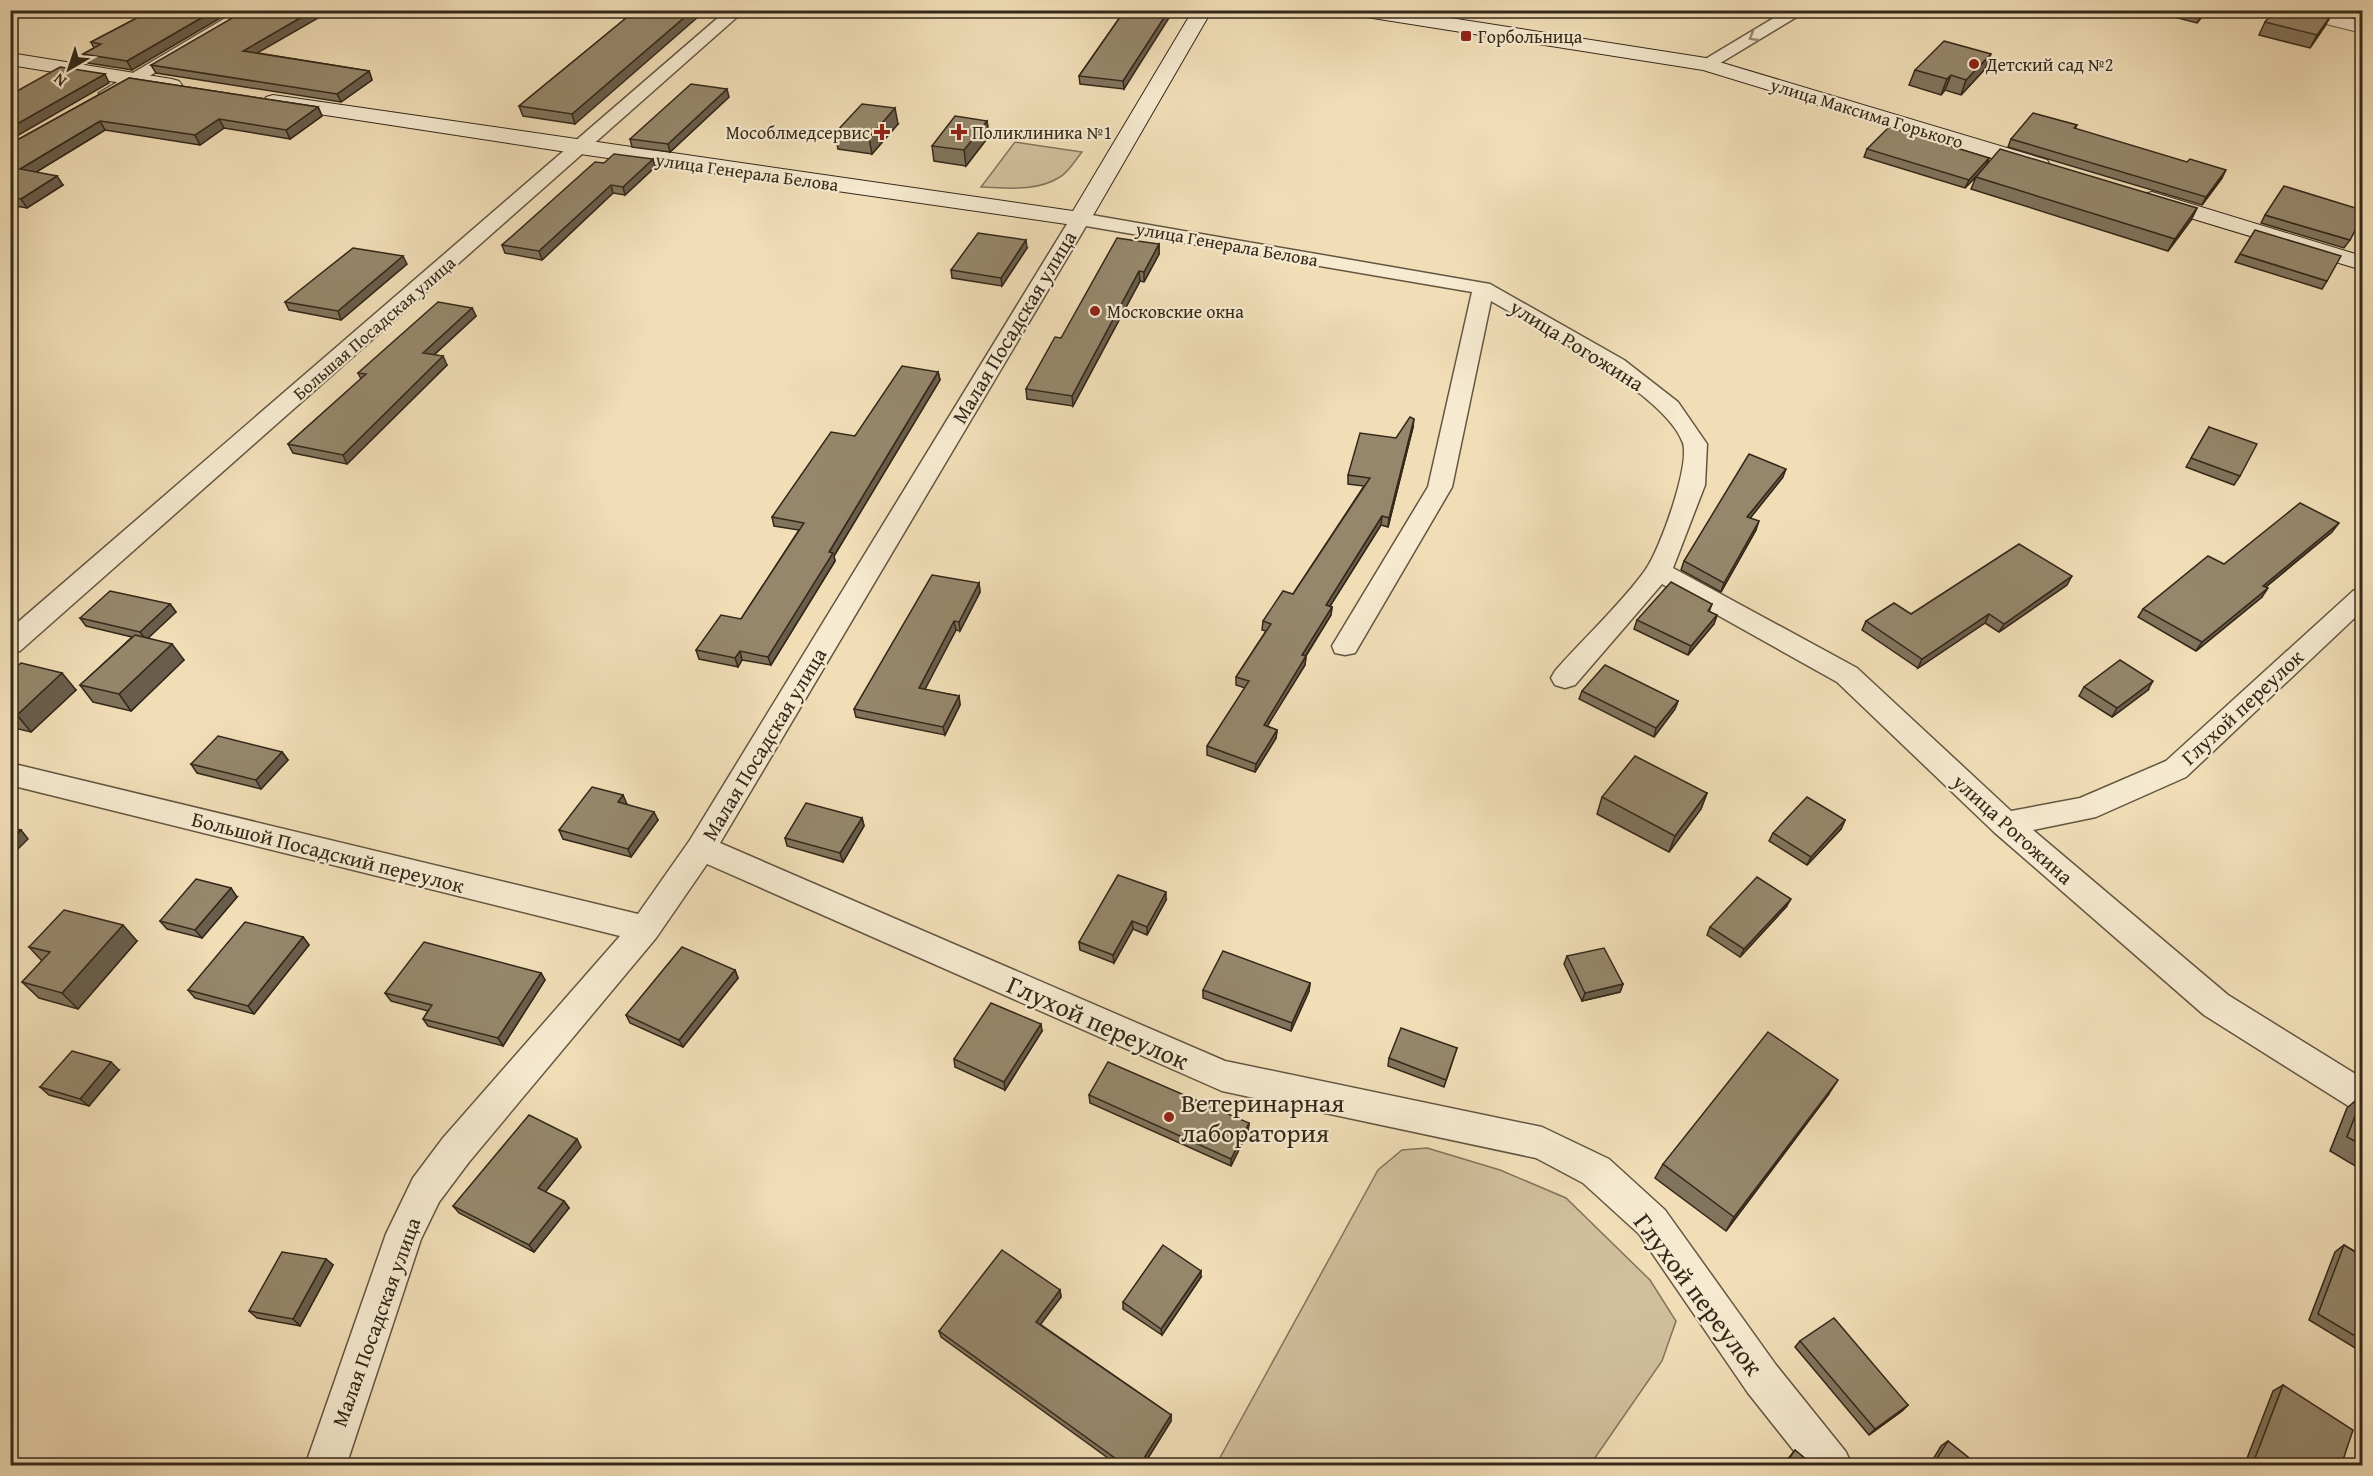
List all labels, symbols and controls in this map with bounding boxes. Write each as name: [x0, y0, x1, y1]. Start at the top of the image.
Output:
place label: Горбольница: [1478, 23, 1583, 50]
marker: Горбольница: [1459, 29, 1473, 43]
one-way arrow: [1748, 30, 1759, 41]
north arrow: [39, 39, 99, 99]
place label: Детский сад №2: [1985, 51, 2113, 78]
marker: Детский сад №2: [1967, 57, 1981, 71]
text: N: [48, 68, 71, 93]
street label: улица Максима Горького: [1766, 71, 1967, 155]
place label: Мособлмедсервис: [726, 119, 870, 146]
place label: Поликлиника №1: [972, 119, 1112, 146]
marker: Поликлиника №1: [950, 123, 968, 141]
marker: Мособлмедсервис: [875, 125, 889, 139]
street label: улица Генерала Белова: [653, 146, 841, 198]
street label: улица Генерала Белова: [1133, 215, 1321, 273]
street label: Малая Посадская улица: [944, 225, 1084, 429]
street label: Большая Посадская улица: [287, 249, 462, 406]
street label: улица Рогожина: [1503, 291, 1650, 399]
place label: Московские окна: [1107, 298, 1244, 325]
marker: Московские окна: [1088, 304, 1102, 318]
street label: Малая Посадская улица: [694, 642, 834, 846]
street label: Глухой переулок: [2174, 642, 2310, 772]
street label: улица Рогожина: [1945, 766, 2080, 892]
street label: Большой Посадский переулок: [189, 803, 467, 901]
street label: Глухой переулок: [1001, 964, 1196, 1080]
place label: Ветеринарная лаборатория: [1181, 1083, 1344, 1152]
marker: Ветеринарная лаборатория: [1162, 1110, 1176, 1124]
street label: Глухой переулок: [1625, 1204, 1774, 1384]
street label: Малая Посадская улица: [324, 1213, 428, 1431]

